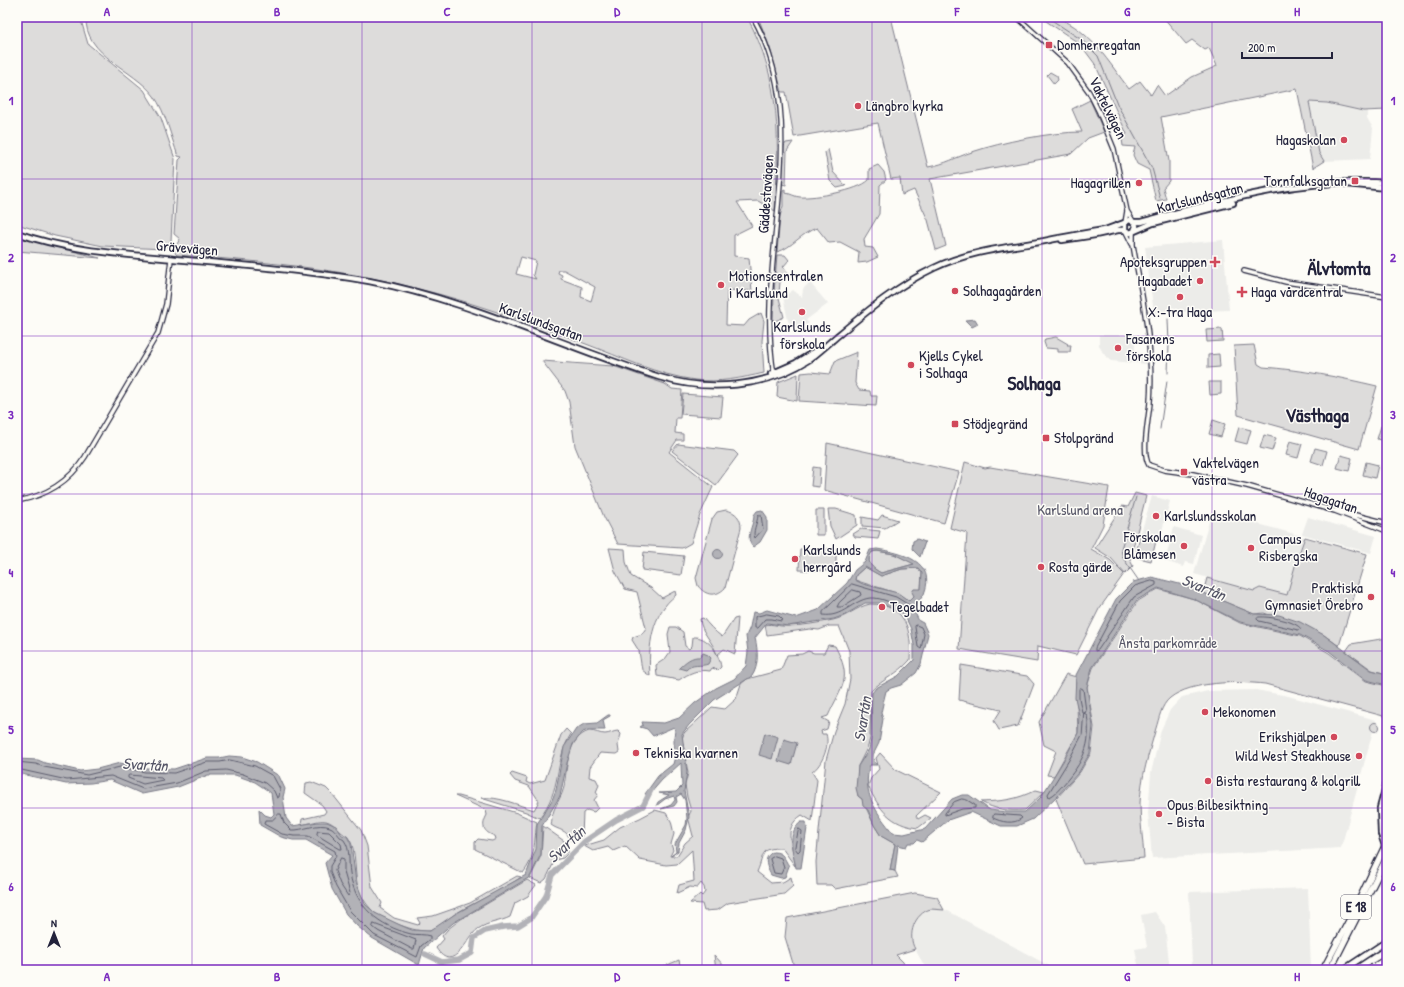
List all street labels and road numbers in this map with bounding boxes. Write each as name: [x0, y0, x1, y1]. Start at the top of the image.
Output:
street label: Vaktelvägen: [1084, 73, 1133, 143]
street label: Gäddestavägen: [752, 154, 779, 234]
street label: Karlslundsgatan: [1155, 177, 1245, 218]
street label: Grävevägen: [155, 234, 219, 261]
street label: Karlslundsgatan: [496, 297, 586, 347]
street label: Hagagatan: [1301, 481, 1361, 519]
road number: E 18: [1341, 895, 1371, 919]

